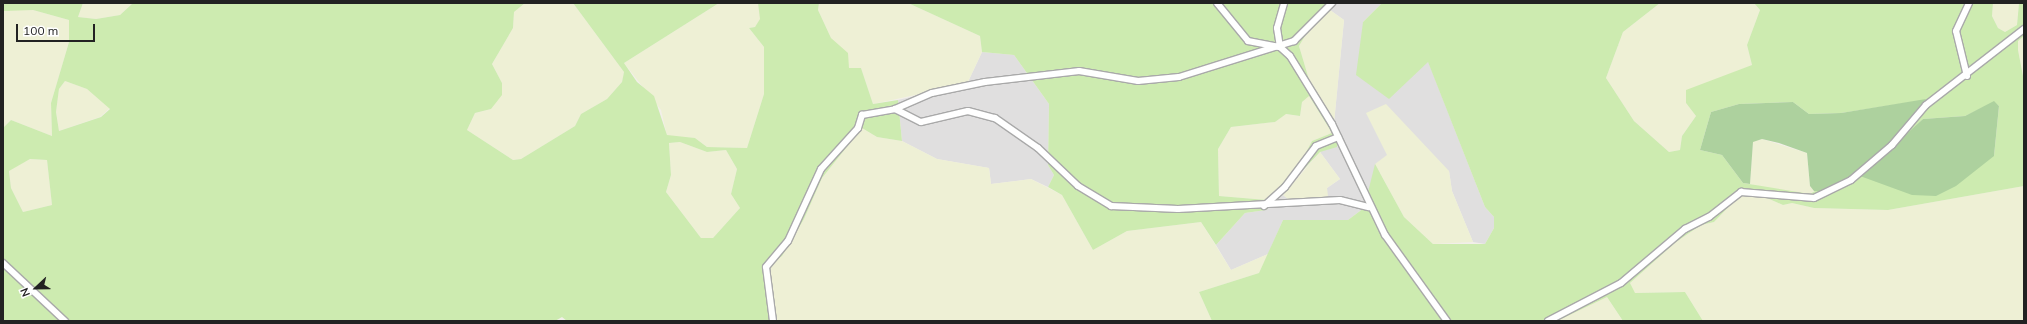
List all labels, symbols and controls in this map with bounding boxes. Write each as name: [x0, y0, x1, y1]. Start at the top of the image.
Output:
scale bar: [18, 16, 97, 42]
text: 100 m: [23, 23, 58, 38]
north arrow: [16, 268, 56, 308]
text: N: [17, 286, 33, 299]

